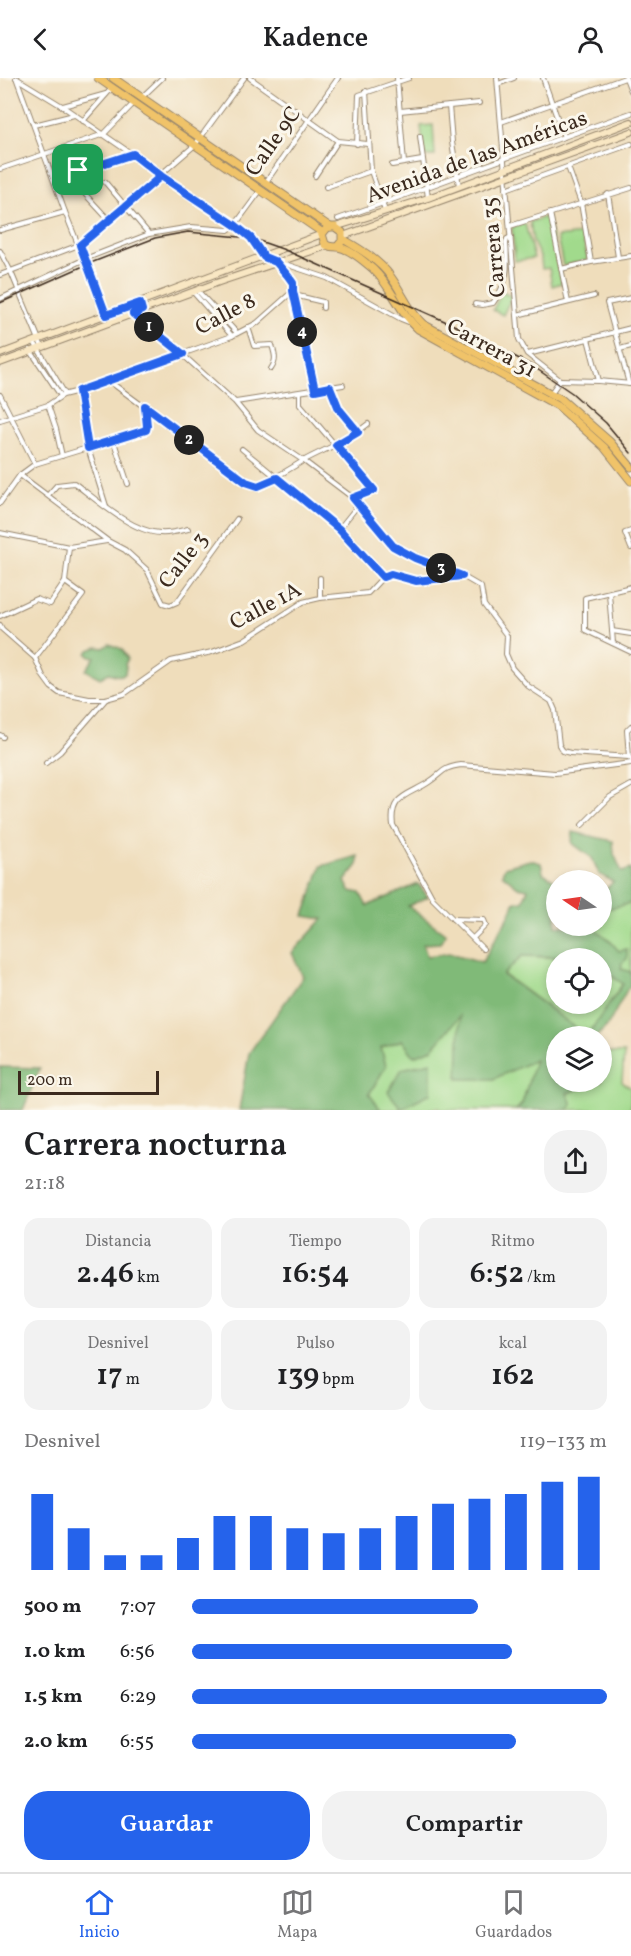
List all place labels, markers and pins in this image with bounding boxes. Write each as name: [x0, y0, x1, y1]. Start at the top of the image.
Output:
pin: [52, 144, 103, 195]
pin: 1: [134, 312, 164, 342]
pin: 4: [287, 317, 317, 347]
pin: 2: [174, 425, 204, 455]
pin: 3: [426, 553, 456, 583]

